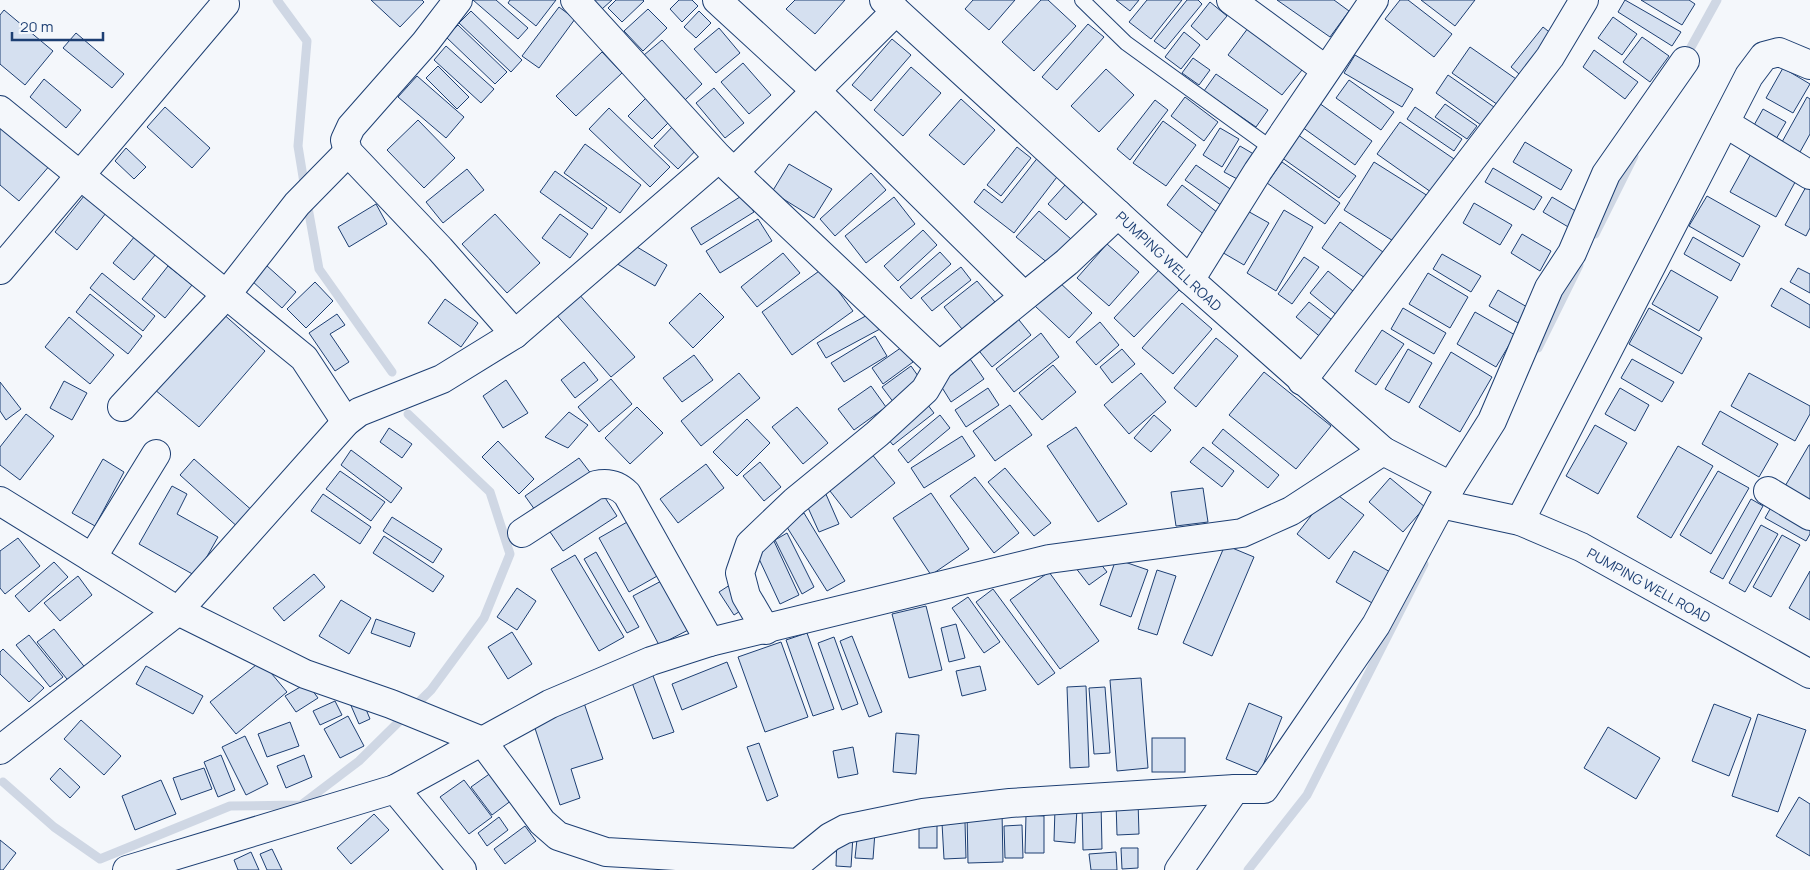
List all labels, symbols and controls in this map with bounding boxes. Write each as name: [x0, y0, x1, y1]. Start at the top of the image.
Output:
scale bar: [12, 10, 104, 42]
text: 20 m: [20, 16, 53, 37]
street label: PUMPING WELL ROAD: [1112, 207, 1226, 315]
street label: PUMPING WELL ROAD: [1584, 543, 1714, 627]

